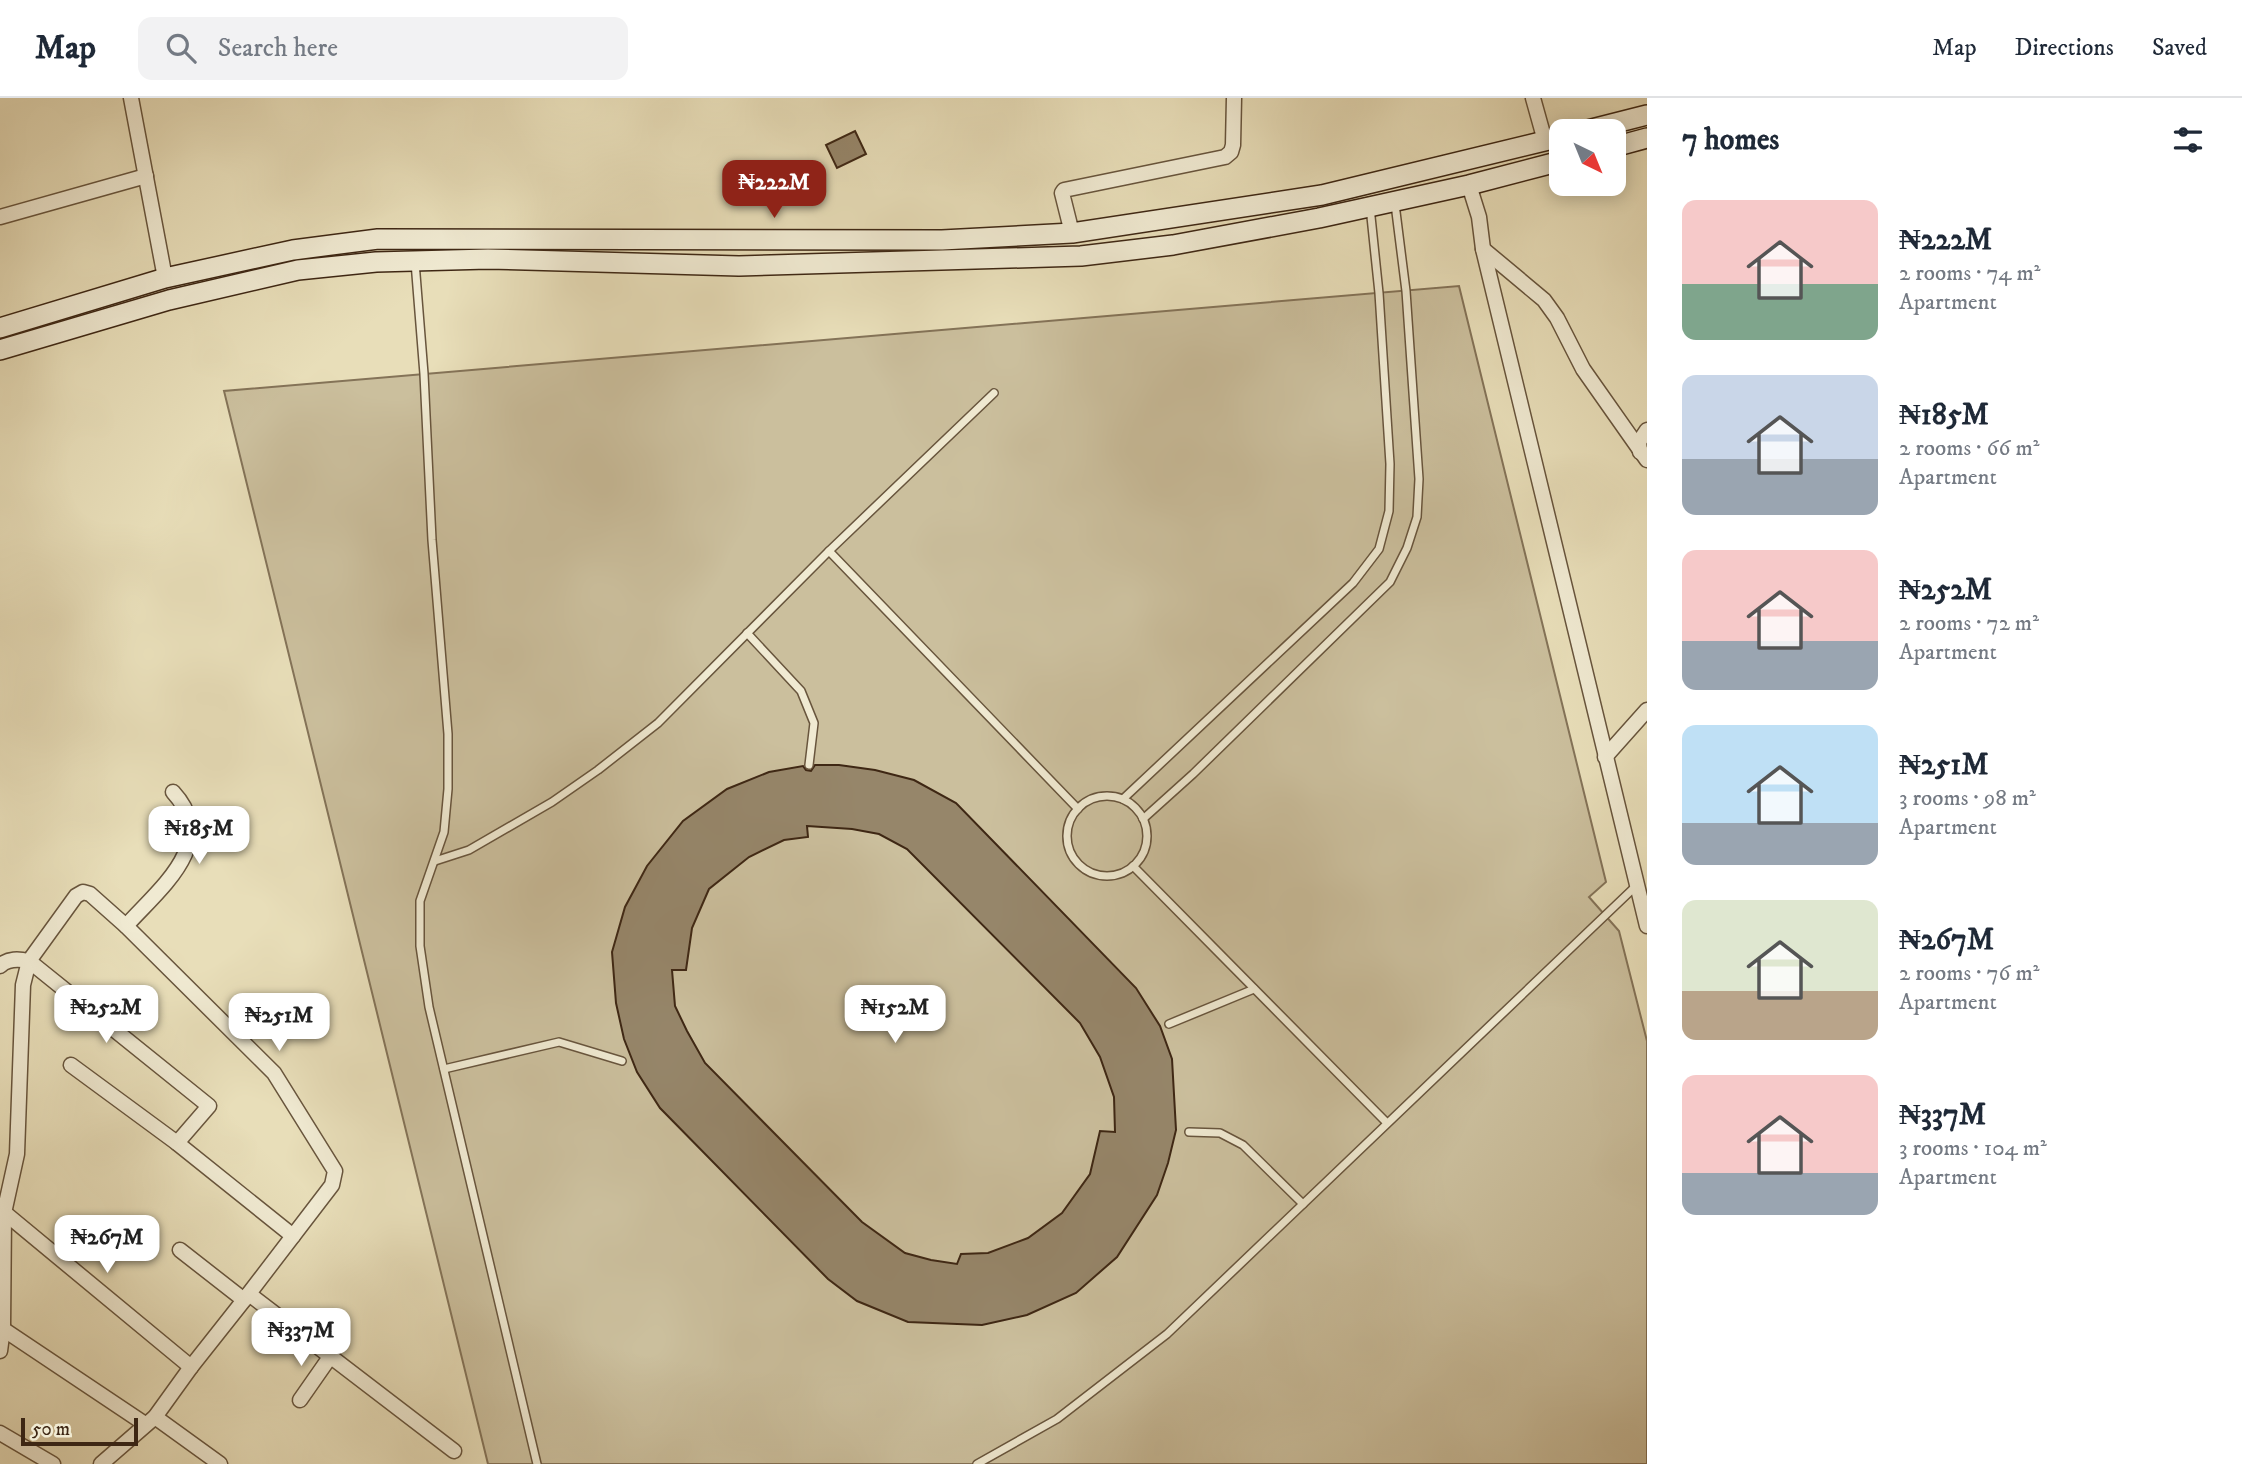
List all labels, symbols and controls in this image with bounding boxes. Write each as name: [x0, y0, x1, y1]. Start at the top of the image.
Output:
search box: [138, 17, 628, 80]
text: Map: [35, 28, 96, 69]
icon: search: [162, 29, 200, 67]
text: Search here: [218, 32, 338, 65]
text: Map: [1932, 33, 1977, 63]
text: Directions: [2015, 33, 2114, 63]
text: Saved: [2152, 33, 2207, 63]
north arrow: [1549, 119, 1626, 196]
map controls: [1549, 119, 1626, 196]
icon: filters: [2169, 121, 2207, 159]
text: 7 homes: [1682, 122, 1779, 159]
pin: ₦222M: [725, 160, 823, 220]
text: ₦222M: [738, 168, 810, 197]
text: ₦222M: [1899, 222, 1992, 259]
icon: home: [1738, 228, 1822, 312]
text: 2 rooms · 74 m²: [1899, 259, 2040, 288]
text: Apartment: [1899, 288, 1997, 317]
text: ₦185M: [1899, 397, 1989, 434]
icon: home: [1738, 403, 1822, 487]
text: 2 rooms · 66 m²: [1899, 434, 2039, 463]
text: Apartment: [1899, 463, 1997, 492]
text: ₦252M: [1899, 572, 1992, 609]
icon: home: [1738, 578, 1822, 662]
text: 2 rooms · 72 m²: [1899, 609, 2039, 638]
text: Apartment: [1899, 638, 1997, 667]
text: ₦251M: [1899, 747, 1989, 784]
icon: home: [1738, 753, 1822, 837]
text: 3 rooms · 98 m²: [1899, 784, 2036, 813]
pin: ₦185M: [150, 806, 248, 866]
text: Apartment: [1899, 813, 1997, 842]
text: ₦185M: [164, 814, 234, 843]
text: ₦267M: [1899, 922, 1994, 959]
icon: home: [1738, 928, 1822, 1012]
text: 2 rooms · 76 m²: [1899, 959, 2039, 988]
pin: ₦252M: [57, 986, 155, 1045]
pin: ₦152M: [846, 986, 944, 1045]
text: Apartment: [1899, 988, 1997, 1017]
text: ₦252M: [70, 993, 142, 1022]
pin: ₦251M: [230, 993, 328, 1053]
text: ₦152M: [861, 993, 929, 1022]
text: ₦251M: [245, 1001, 313, 1030]
text: ₦337M: [1899, 1097, 1986, 1134]
icon: home: [1738, 1103, 1822, 1187]
text: 3 rooms · 104 m²: [1899, 1134, 2047, 1163]
text: Apartment: [1899, 1163, 1997, 1192]
pin: ₦267M: [58, 1216, 156, 1275]
text: ₦267M: [70, 1223, 144, 1252]
pin: ₦337M: [252, 1308, 350, 1368]
text: ₦337M: [268, 1316, 334, 1345]
scale bar: [21, 1415, 138, 1447]
text: 50 m: [32, 1418, 70, 1441]

